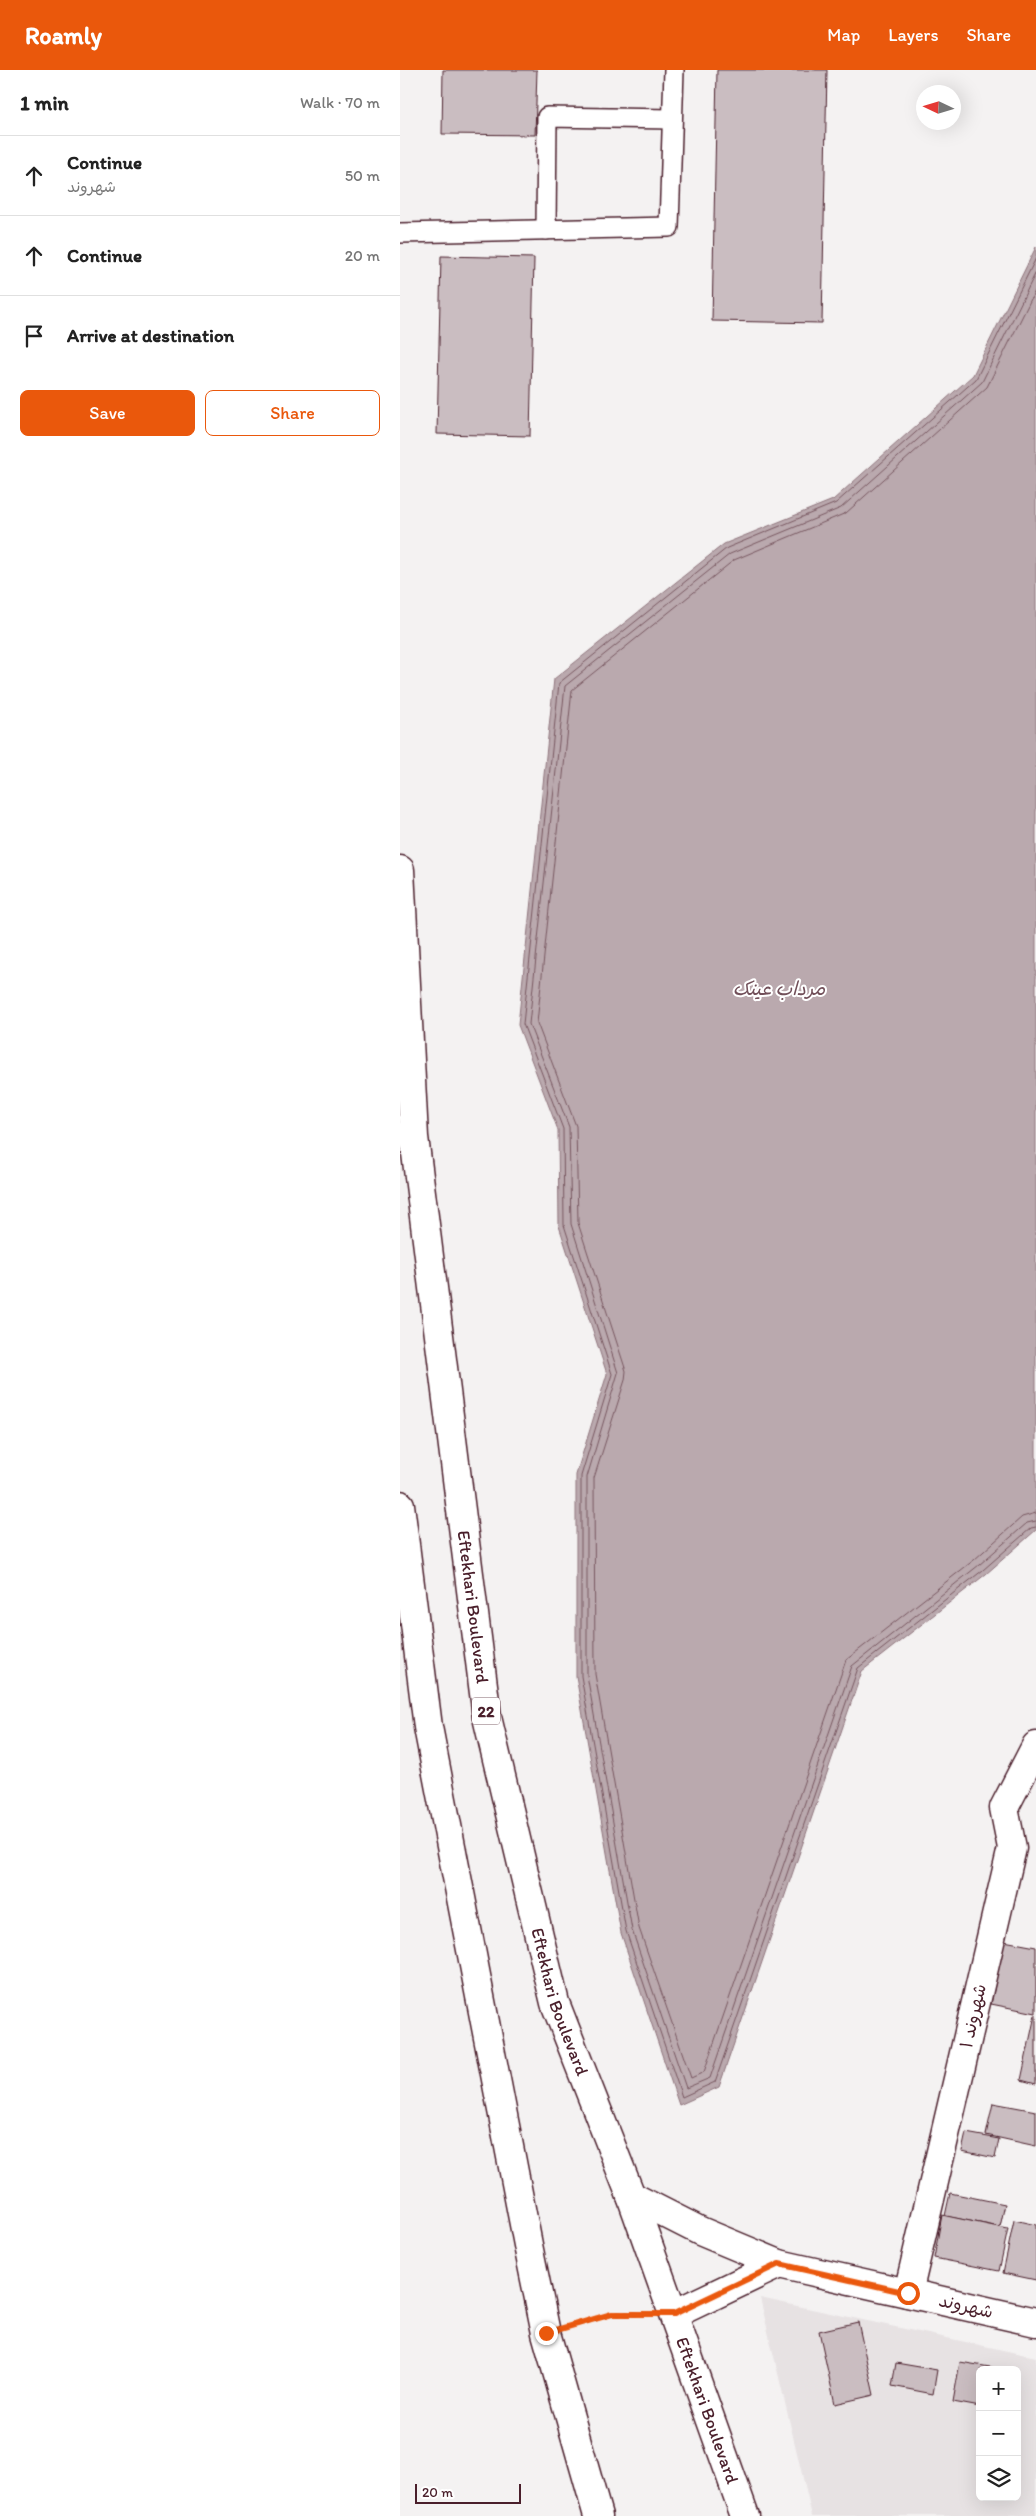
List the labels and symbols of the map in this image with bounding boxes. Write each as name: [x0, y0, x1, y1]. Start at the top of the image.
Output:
north arrow: [916, 85, 961, 130]
water label: مرداب عینک: [733, 977, 826, 1001]
street label: Eftekhari Boulevard: [453, 1529, 494, 1685]
road number: 22: [472, 1698, 500, 1724]
street label: Eftekhari Boulevard: [526, 1926, 594, 2079]
street label: شهروند ۱: [955, 1982, 991, 2050]
route start: [897, 2282, 920, 2305]
street label: شهروند: [937, 2289, 995, 2323]
route end: [535, 2322, 558, 2345]
street label: Eftekhari Boulevard: [671, 2334, 744, 2487]
scale bar: [415, 2481, 521, 2504]

